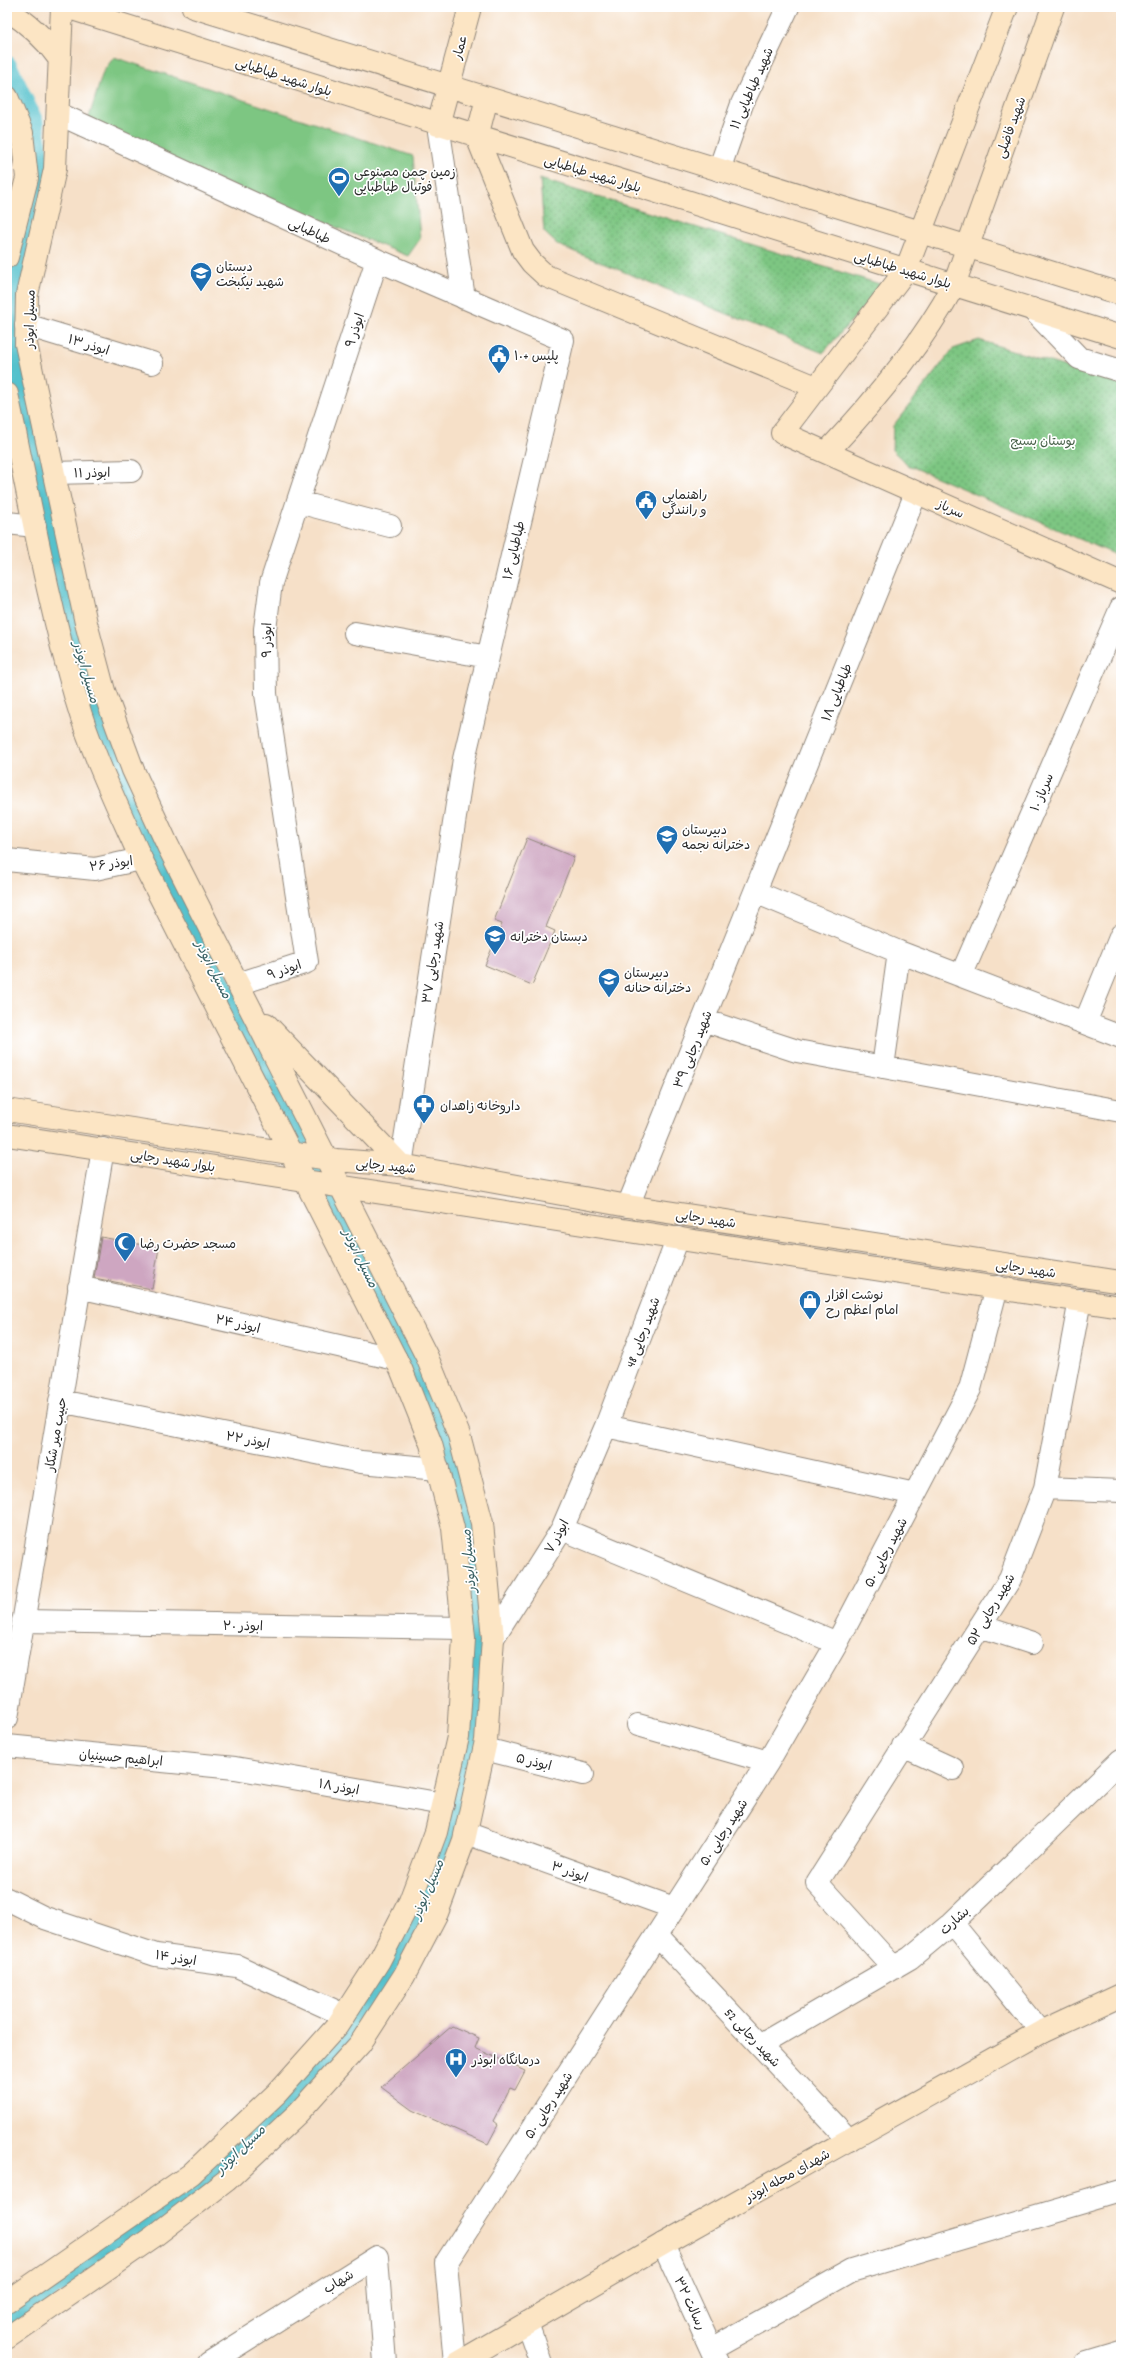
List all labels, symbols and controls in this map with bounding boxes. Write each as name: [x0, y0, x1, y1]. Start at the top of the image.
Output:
street label: عمار: [449, 33, 474, 63]
street label: شهید طباطبایی ۱۱: [727, 45, 780, 133]
street label: بلوار شهید طباطبایی: [233, 54, 334, 103]
street label: شهید فاضلی: [992, 94, 1032, 161]
street label: بلوار شهید طباطبایی: [541, 152, 643, 199]
place label: زمین چمن مصنوعی فوتبال طباطبایی: [354, 164, 456, 198]
sports icon: زمین چمن مصنوعی فوتبال طباطبایی: [326, 165, 352, 198]
street label: طباطبایی: [285, 214, 333, 250]
street label: بلوار شهید طباطبایی: [851, 248, 953, 295]
place label: دبستان شهید نیکبخت: [216, 259, 284, 293]
school or university icon: دبستان شهید نیکبخت: [188, 260, 214, 293]
street label: مسیل ابوذر: [21, 290, 42, 350]
street label: ابوذر ۹: [342, 311, 371, 350]
street label: ابوذر ۱۳: [65, 331, 111, 362]
public building icon: پلیس +۱۰: [486, 342, 512, 375]
place label: پلیس +۱۰: [514, 348, 559, 367]
park label: بوستان بسیج: [1011, 433, 1075, 452]
street label: ابوذر ۱۱: [74, 465, 110, 484]
place label: راهنمایی و رانندگی: [662, 487, 707, 521]
public building icon: راهنمایی و رانندگی: [633, 488, 659, 521]
street label: سرباز: [932, 495, 967, 525]
street label: طباطبایی ۱۶: [499, 519, 531, 582]
street label: ابوذر ۹: [259, 622, 278, 658]
water label: مسیل ابوذر: [66, 638, 104, 706]
street label: طباطبایی ۱۸: [818, 661, 859, 725]
street label: سرباز ۱۰: [1027, 771, 1060, 815]
place label: دبیرستان دخترانه نجمه: [682, 822, 750, 856]
school or university icon: دبیرستان دخترانه نجمه: [654, 823, 680, 856]
street label: ابوذر ۲۶: [88, 853, 134, 878]
street label: شهید رجایی ۳۷: [419, 920, 450, 1005]
school or university icon: دبستان دخترانه: [482, 923, 508, 956]
place label: دبستان دخترانه: [510, 929, 588, 948]
water label: مسیل ابوذر: [188, 935, 236, 1003]
street label: ابوذر ۹: [265, 957, 305, 986]
place label: دبیرستان دخترانه حنانه: [624, 965, 691, 999]
school or university icon: دبیرستان دخترانه حنانه: [596, 966, 622, 999]
street label: شهید رجایی ۳۹: [670, 1008, 719, 1092]
pharmacy icon: داروخانه زاهدان: [411, 1092, 437, 1125]
place label: داروخانه زاهدان: [440, 1098, 520, 1117]
street label: بلوار شهید رجایی: [129, 1146, 216, 1179]
street label: شهید رجایی: [355, 1155, 417, 1180]
street label: شهید رجایی: [674, 1206, 737, 1235]
water label: مسیل ابوذر: [335, 1224, 382, 1292]
mosque icon: مسجد حضرت رضا: [112, 1230, 138, 1263]
place label: مسجد حضرت رضا: [140, 1236, 236, 1255]
street label: شهید رجایی: [994, 1256, 1057, 1285]
place label: نوشت افزار امام اعظم رح: [825, 1287, 899, 1321]
shop icon: نوشت افزار امام اعظم رح: [797, 1288, 823, 1321]
street label: شهید رجایی 48: [622, 1295, 666, 1371]
street label: ابوذر ۲۴: [213, 1311, 262, 1340]
street label: حبیب میر شکار: [41, 1396, 73, 1474]
street label: ابوذر ۲۲: [224, 1428, 271, 1455]
street label: شهید رجایی ۵۰: [861, 1515, 914, 1591]
street label: ابوذر ۷: [541, 1517, 575, 1558]
water label: مسیل ابوذر: [457, 1528, 483, 1595]
street label: شهید رجایی ۵۲: [963, 1571, 1021, 1650]
street label: ابوذر ۲۰: [223, 1618, 263, 1637]
street label: ابراهیم حسینیان: [78, 1746, 163, 1773]
street label: ابوذر ۵: [514, 1750, 553, 1777]
street label: ابوذر ۱۸: [317, 1776, 360, 1801]
street label: شهید رجایی ۵۰: [696, 1796, 754, 1871]
water label: مسیل ابوذر: [407, 1856, 451, 1925]
street label: ابوذر ۳: [548, 1858, 590, 1889]
street label: بشارت: [937, 1903, 975, 1940]
street label: ابوذر ۱۴: [154, 1947, 198, 1972]
street label: شهید رجایی 52: [719, 2005, 784, 2073]
hospital icon: درمانگاه ابوذر: [443, 2046, 469, 2079]
place label: درمانگاه ابوذر: [471, 2052, 540, 2071]
street label: شهید رجایی ۵۰: [521, 2069, 579, 2144]
water label: مسیل ابوذر: [210, 2121, 272, 2181]
street label: شهدای محله ابوذر: [741, 2146, 834, 2209]
street label: شهاب: [321, 2266, 358, 2300]
street label: رسالت ۳۲: [668, 2274, 709, 2334]

